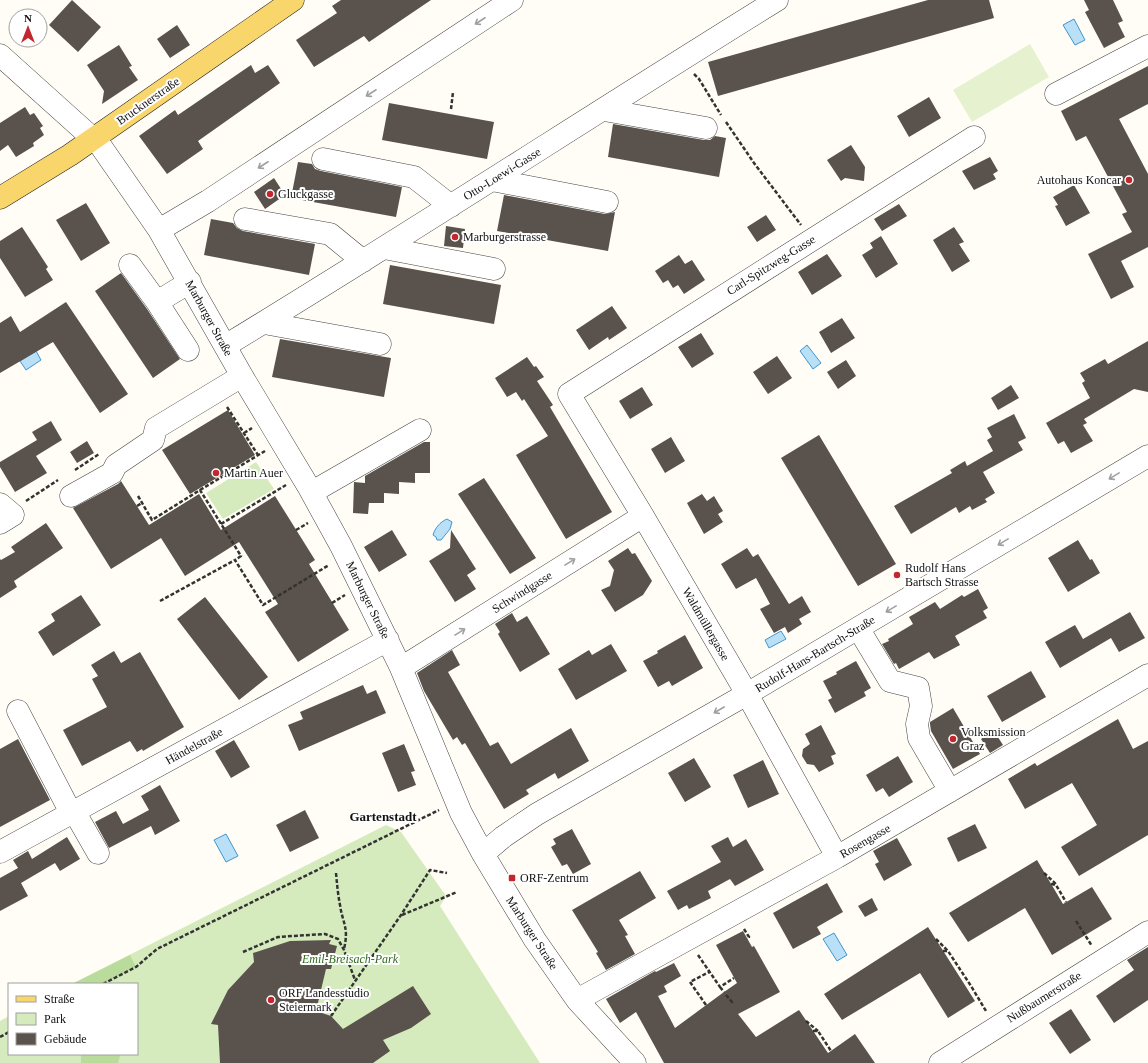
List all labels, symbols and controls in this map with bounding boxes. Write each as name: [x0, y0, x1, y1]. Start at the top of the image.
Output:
north arrow: [8, 8, 48, 48]
text: N: [24, 12, 32, 24]
one-way arrow: [474, 18, 486, 26]
street label: Brucknerstraße: [114, 74, 182, 128]
one-way arrow: [366, 89, 377, 97]
street label: Otto-Loewi-Gasse: [461, 145, 543, 203]
one-way arrow: [257, 161, 269, 169]
place label: Autohaus Koncar: [1037, 173, 1121, 187]
marker: Autohaus Koncar: [1124, 175, 1134, 185]
place label: Gluckgasse: [278, 187, 333, 201]
marker: Gluckgasse: [265, 189, 275, 199]
place label: Marburgerstrasse: [463, 230, 546, 244]
marker: Marburgerstrasse: [450, 232, 460, 242]
street label: Carl-Spitzweg-Gasse: [724, 232, 818, 298]
street label: Marburger Straße: [182, 278, 236, 358]
place label: Martin Auer: [224, 466, 283, 480]
marker: Martin Auer: [211, 468, 221, 478]
one-way arrow: [1108, 472, 1120, 480]
one-way arrow: [997, 539, 1009, 547]
one-way arrow: [564, 558, 575, 566]
street label: Marburger Straße: [343, 559, 393, 641]
place label: Rudolf Hans Bartsch Strasse: [905, 561, 979, 589]
street label: Schwindgasse: [489, 568, 555, 616]
marker: Rudolf Hans Bartsch Strasse: [892, 570, 902, 580]
street label: Waldmüllergasse: [679, 585, 733, 663]
one-way arrow: [885, 605, 897, 613]
street label: Rudolf-Hans-Bartsch-Straße: [753, 613, 877, 695]
one-way arrow: [454, 627, 466, 635]
one-way arrow: [713, 707, 725, 715]
street label: Händelstraße: [163, 725, 225, 767]
place label: Volksmission Graz: [961, 725, 1025, 753]
marker: Volksmission Graz: [948, 734, 958, 744]
district label: Gartenstadt: [349, 809, 417, 824]
street label: Rosengasse: [837, 821, 893, 861]
place label: ORF-Zentrum: [520, 871, 589, 885]
marker: ORF-Zentrum: [507, 873, 517, 883]
street label: Marburger Straße: [503, 894, 561, 972]
park label: Emil-Breisach-Park: [301, 952, 399, 966]
street label: Nußbaumerstraße: [1004, 968, 1084, 1026]
legend: [8, 983, 138, 1055]
place label: ORF Landesstudio Steiermark: [279, 986, 369, 1014]
text: Straße: [44, 992, 75, 1006]
marker: ORF Landesstudio Steiermark: [266, 995, 276, 1005]
text: Park: [44, 1012, 66, 1026]
text: Gebäude: [44, 1032, 87, 1046]

